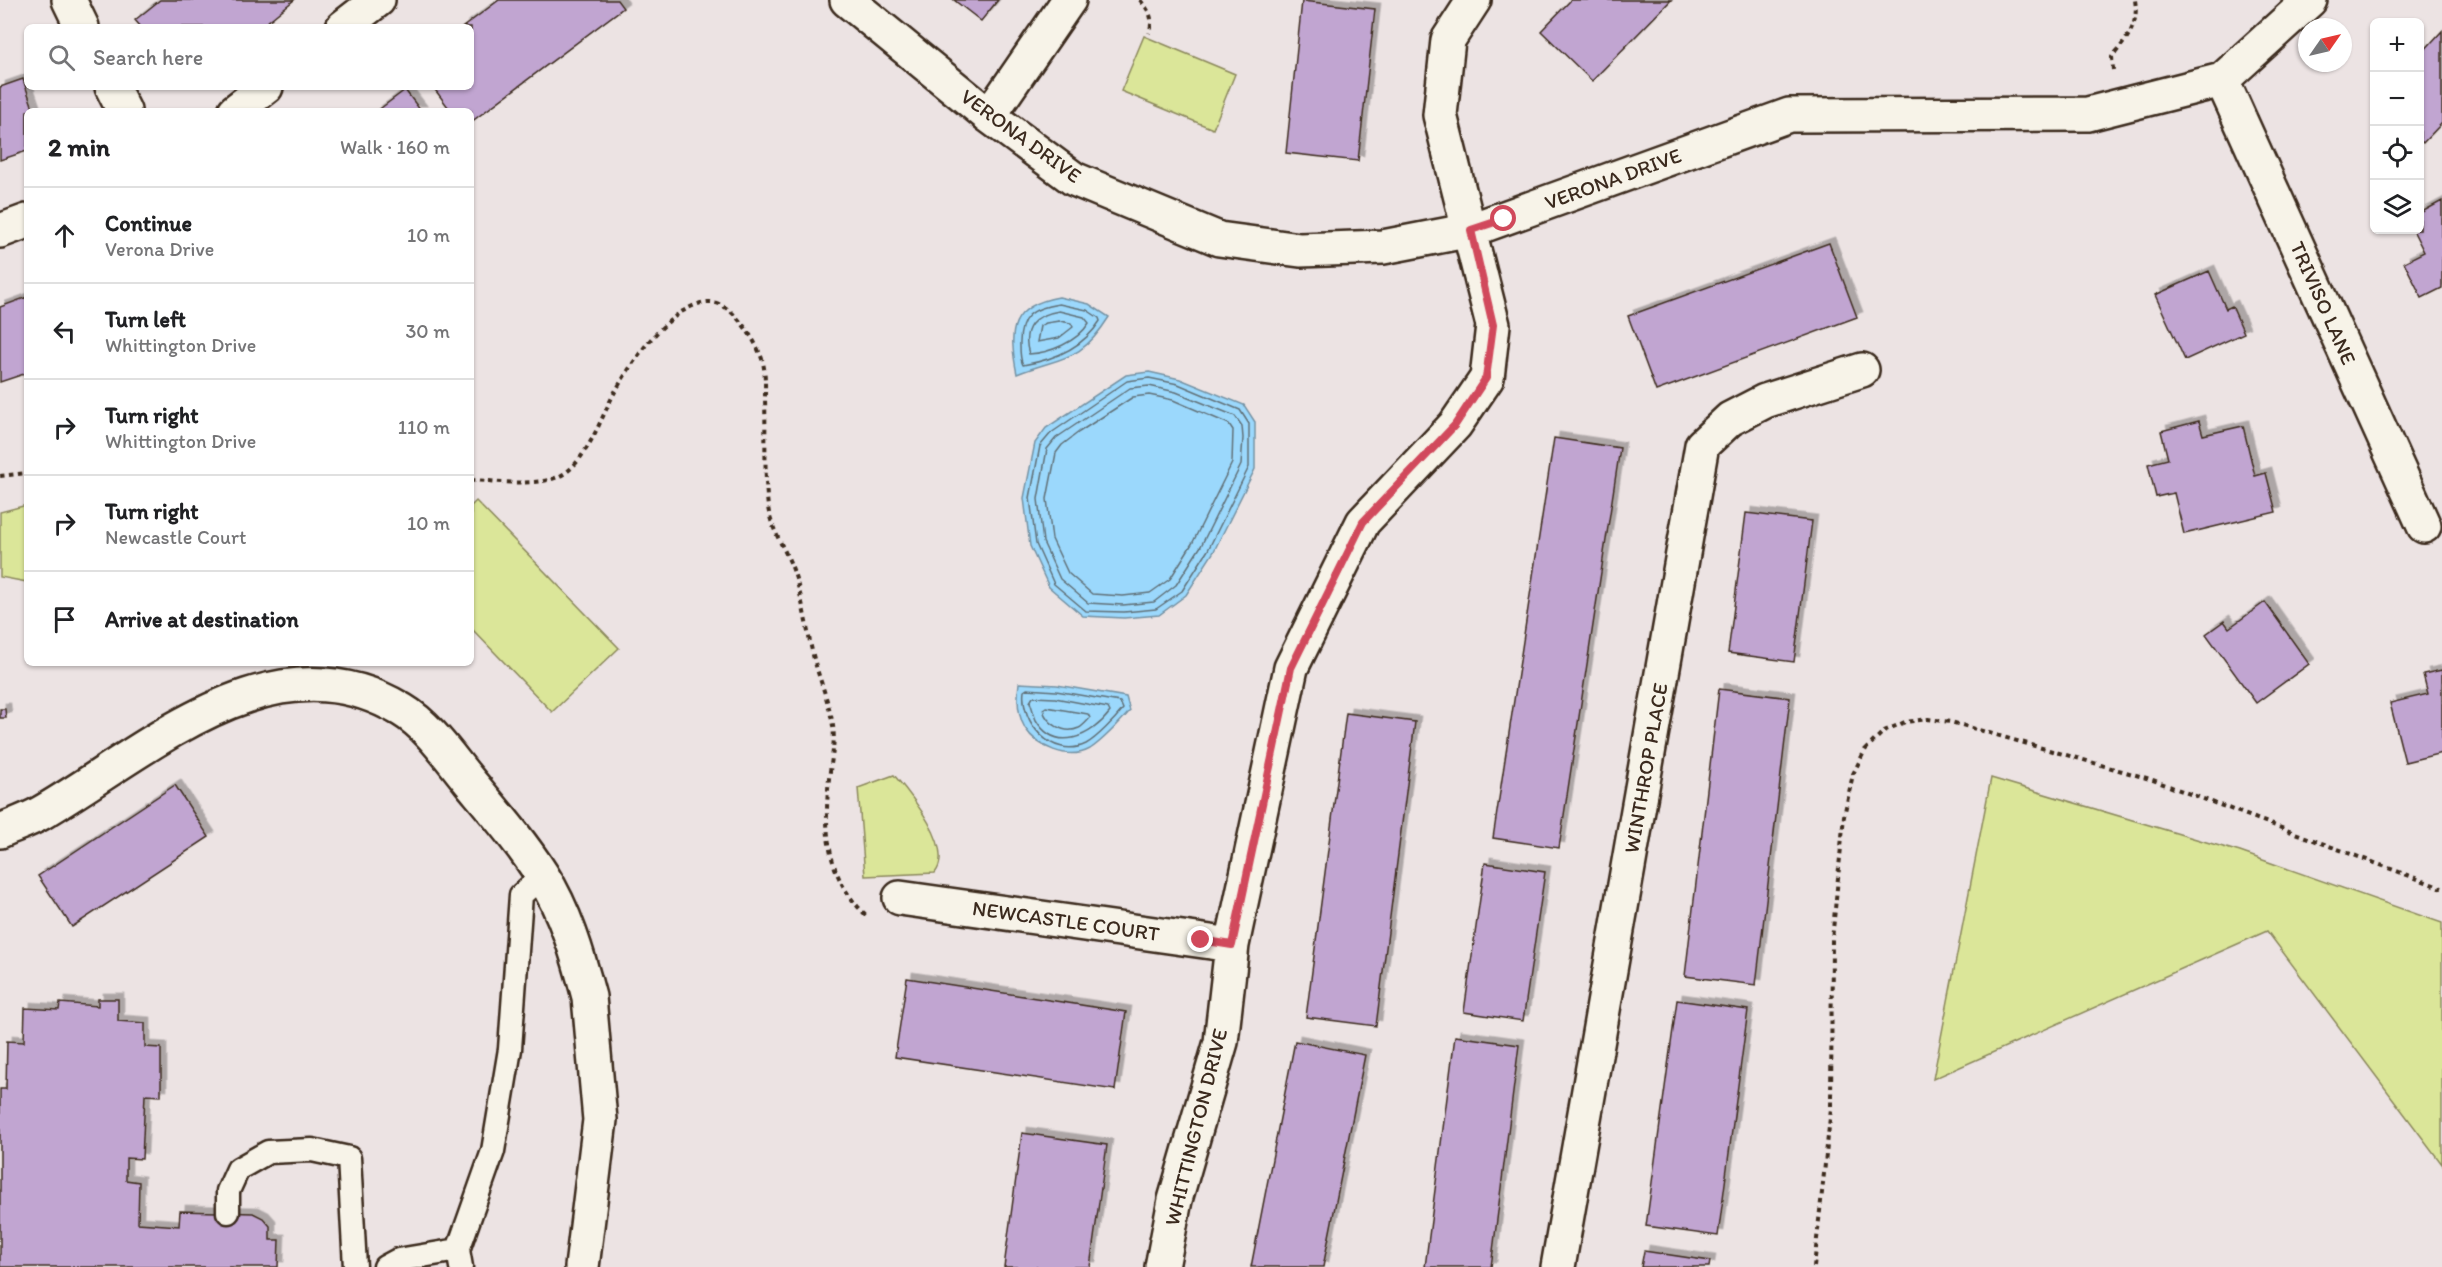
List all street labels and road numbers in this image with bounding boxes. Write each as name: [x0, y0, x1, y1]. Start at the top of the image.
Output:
street label: VERONA DRIVE: [956, 83, 1087, 188]
street label: VERONA DRIVE: [1541, 142, 1685, 215]
street label: TRIVISO LANE: [2285, 237, 2362, 368]
street label: WINTHROP PLACE: [1618, 681, 1673, 855]
street label: NEWCASTLE COURT: [971, 895, 1161, 946]
street label: WHITTINGTON DRIVE: [1159, 1025, 1232, 1228]

